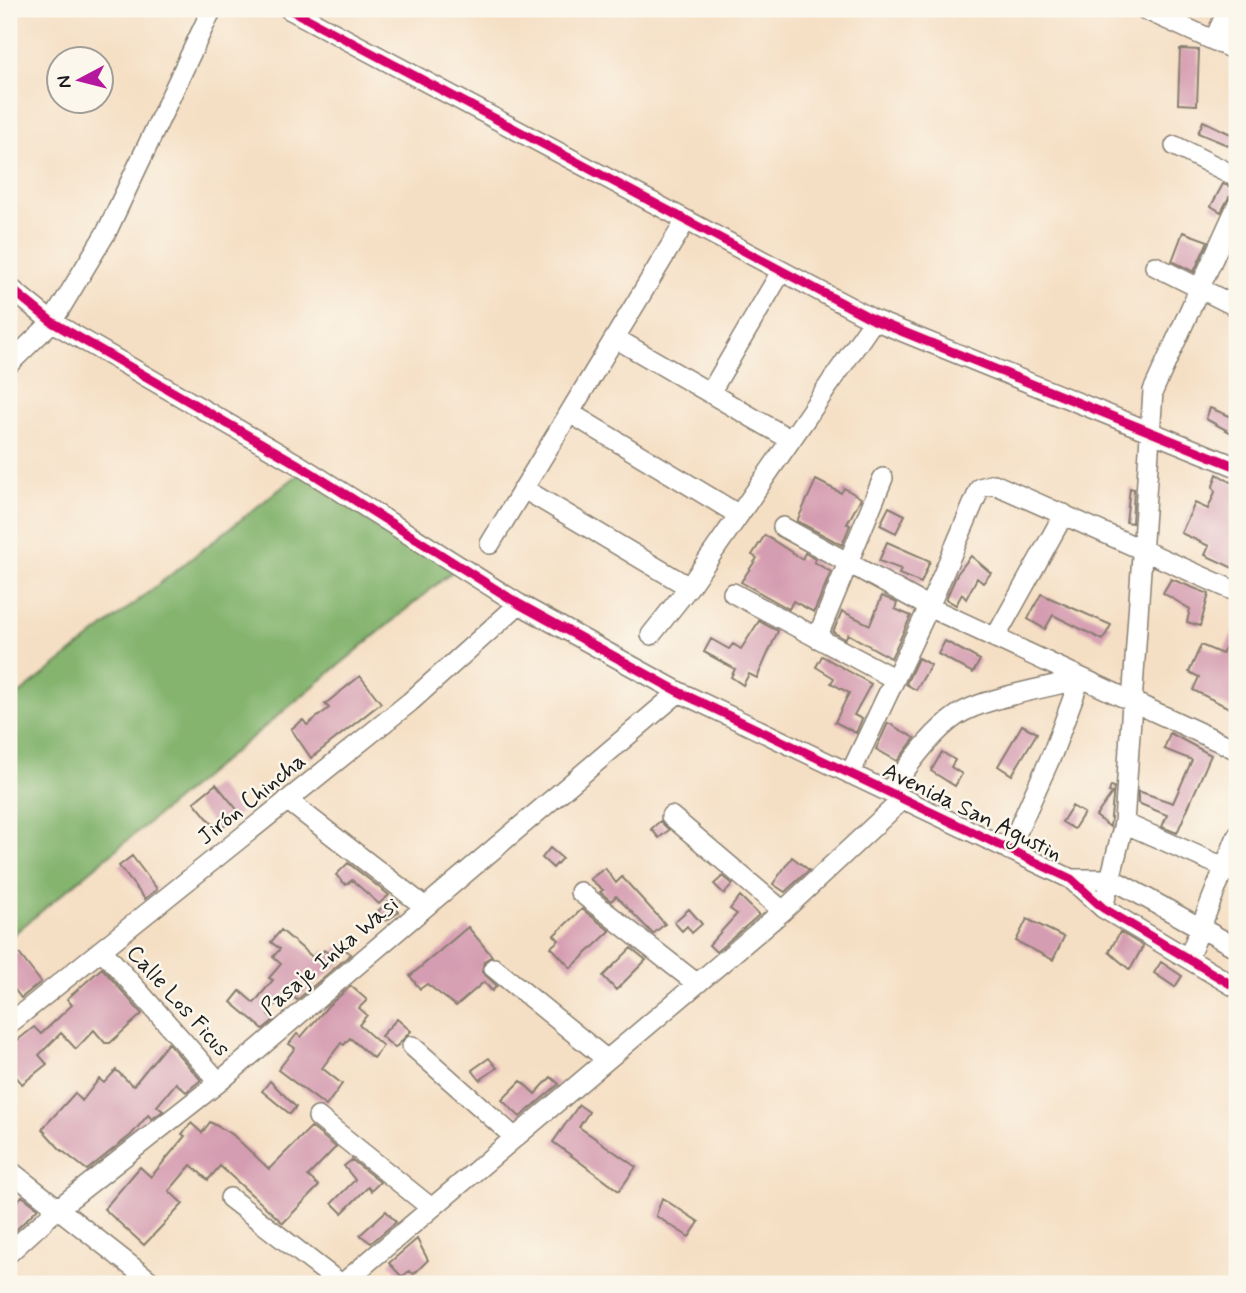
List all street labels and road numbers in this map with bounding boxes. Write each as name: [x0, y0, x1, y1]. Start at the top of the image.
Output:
street label: Jirón Chincha: [192, 747, 313, 852]
street label: Avenida San Agustin: [876, 756, 1067, 871]
street label: Pasaje Inka Wasi: [255, 890, 406, 1023]
street label: Calle Los Ficus: [119, 939, 236, 1064]

